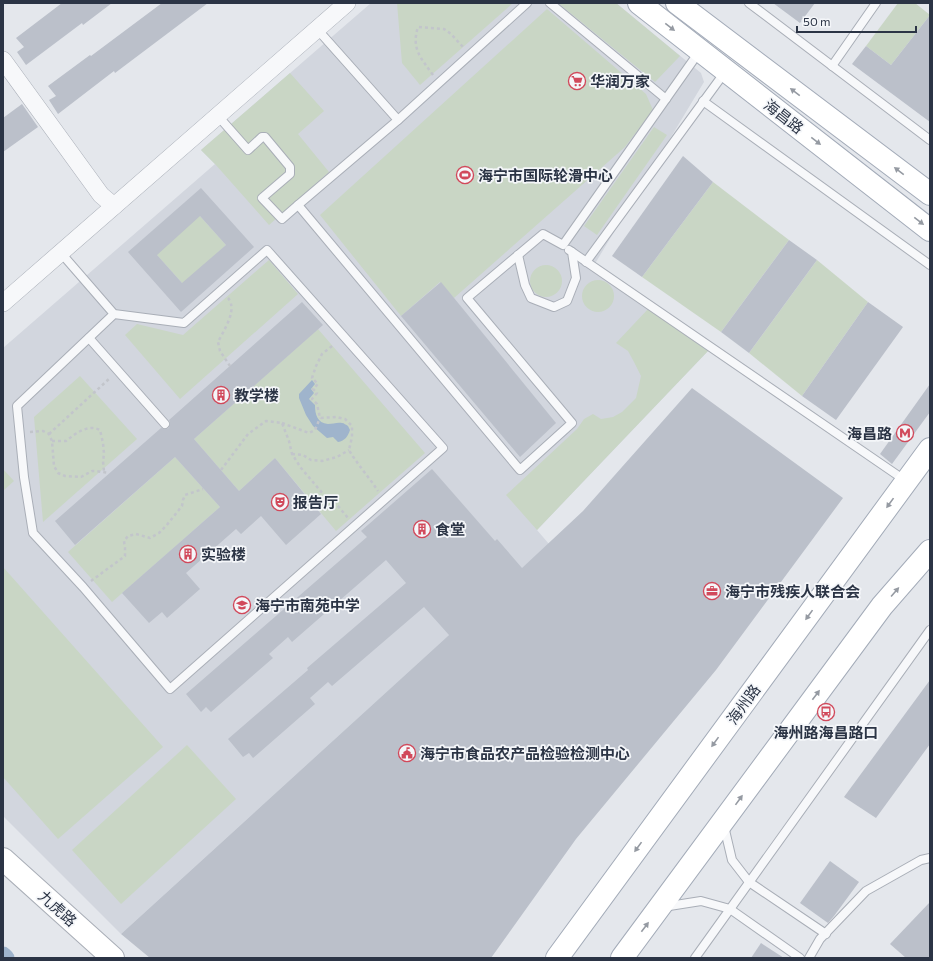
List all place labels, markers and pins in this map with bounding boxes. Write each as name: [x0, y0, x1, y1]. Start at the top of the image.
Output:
supermarket icon: 华润万家: [567, 71, 587, 91]
place label: 华润万家: [590, 72, 650, 90]
sports icon: 海宁市国际轮滑中心: [455, 165, 475, 185]
place label: 海宁市国际轮滑中心: [478, 166, 613, 184]
building icon: 教学楼: [211, 385, 231, 405]
place label: 教学楼: [234, 386, 279, 404]
metro station icon: 海昌路: [895, 423, 915, 443]
place label: 海昌路: [847, 424, 892, 442]
theatre icon: 报告厅: [270, 492, 290, 512]
place label: 报告厅: [293, 493, 338, 511]
building icon: 食堂: [412, 519, 432, 539]
place label: 食堂: [435, 520, 465, 538]
building icon: 实验楼: [178, 544, 198, 564]
place label: 实验楼: [201, 545, 246, 563]
office icon: 海宁市残疾人联合会: [702, 581, 722, 601]
place label: 海宁市残疾人联合会: [725, 582, 860, 600]
school or university icon: 海宁市南苑中学: [232, 595, 252, 615]
place label: 海宁市南苑中学: [255, 596, 360, 614]
bus stop icon: 海州路海昌路口: [816, 702, 836, 722]
place label: 海州路海昌路口: [773, 723, 879, 741]
public building icon: 海宁市食品农产品检验检测中心: [397, 743, 417, 763]
place label: 海宁市食品农产品检验检测中心: [420, 744, 630, 762]

